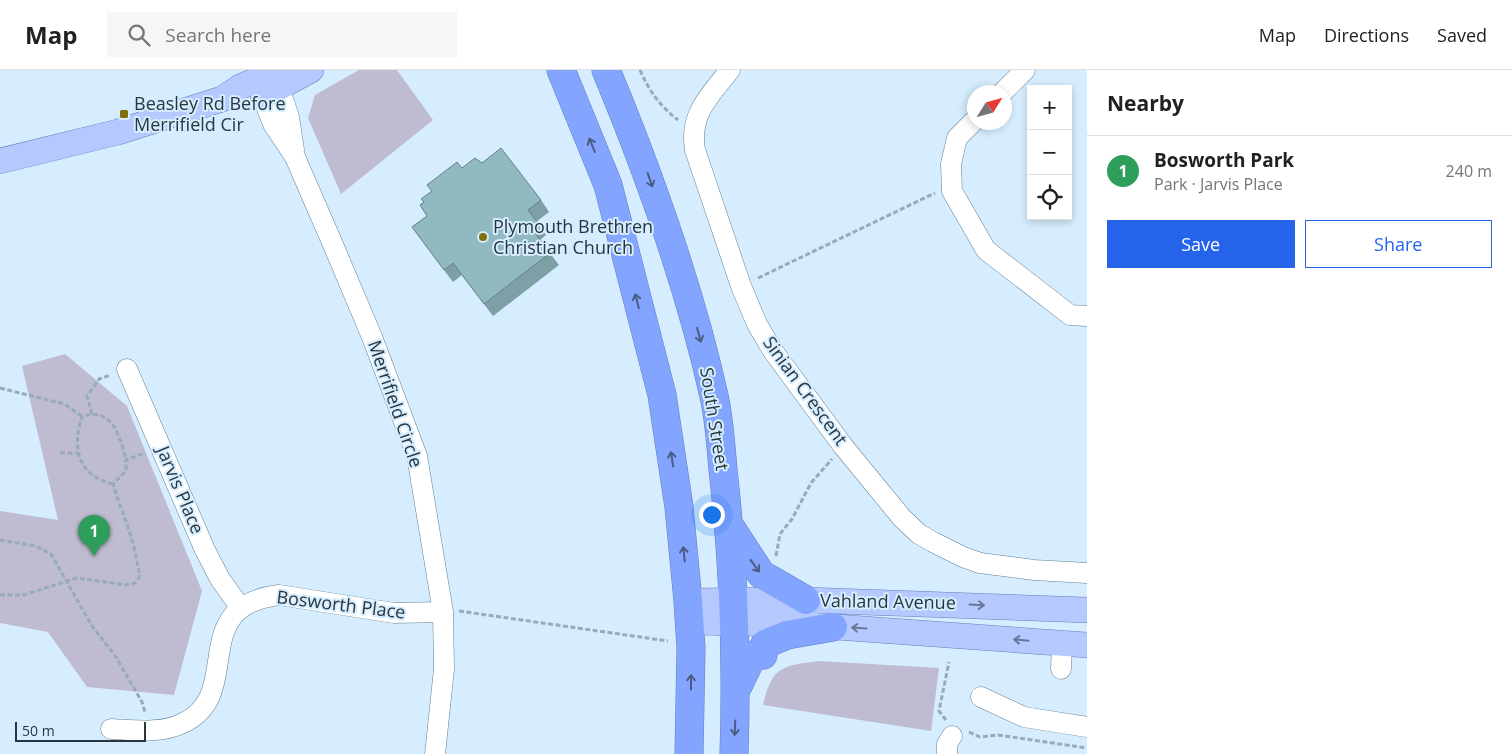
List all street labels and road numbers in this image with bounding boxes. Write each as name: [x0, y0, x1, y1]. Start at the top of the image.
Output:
street label: Sinian Crescent: [758, 331, 854, 450]
street label: Merrifield Circle: [363, 337, 429, 470]
street label: South Street: [695, 366, 735, 472]
street label: Jarvis Place: [151, 440, 210, 537]
street label: Bosworth Place: [275, 584, 407, 624]
street label: Vahland Avenue: [820, 588, 956, 614]

